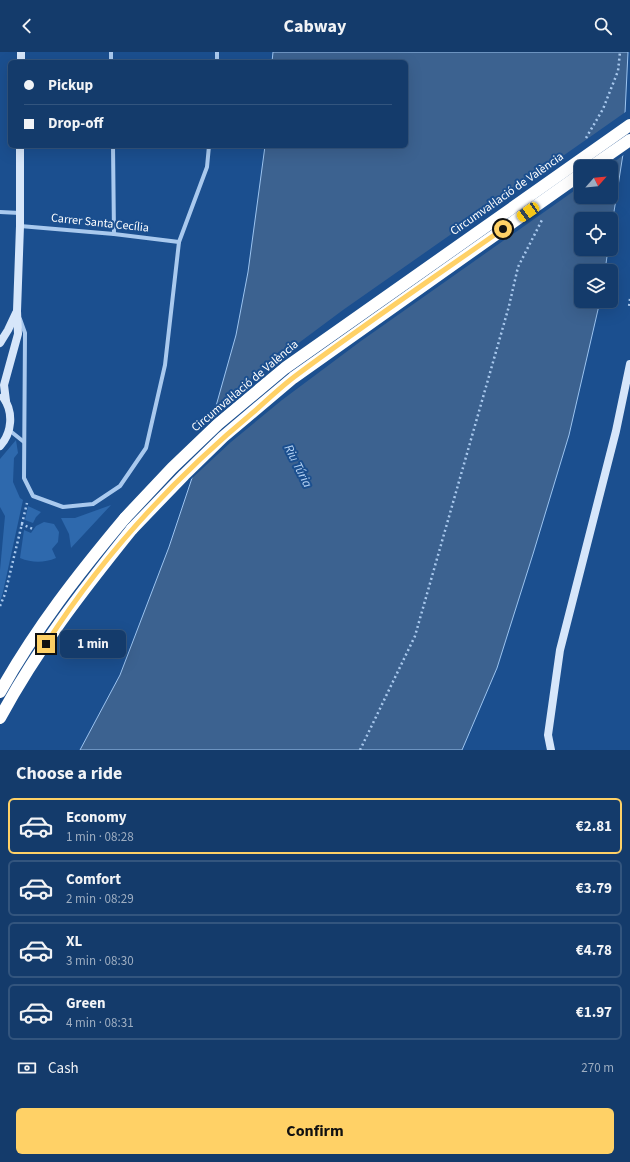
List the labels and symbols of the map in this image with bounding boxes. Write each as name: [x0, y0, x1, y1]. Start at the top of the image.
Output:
street label: Circumval·lació de València: [447, 148, 567, 240]
north arrow: [574, 160, 618, 204]
car: [515, 200, 541, 224]
street label: Carrer Santa Cecília: [50, 209, 150, 237]
route start: [494, 220, 512, 238]
street label: Circumval·lació de València: [188, 336, 302, 436]
water label: Riu Túria: [279, 441, 317, 491]
callout: 1 min: [60, 630, 126, 658]
route end: [37, 635, 55, 653]

